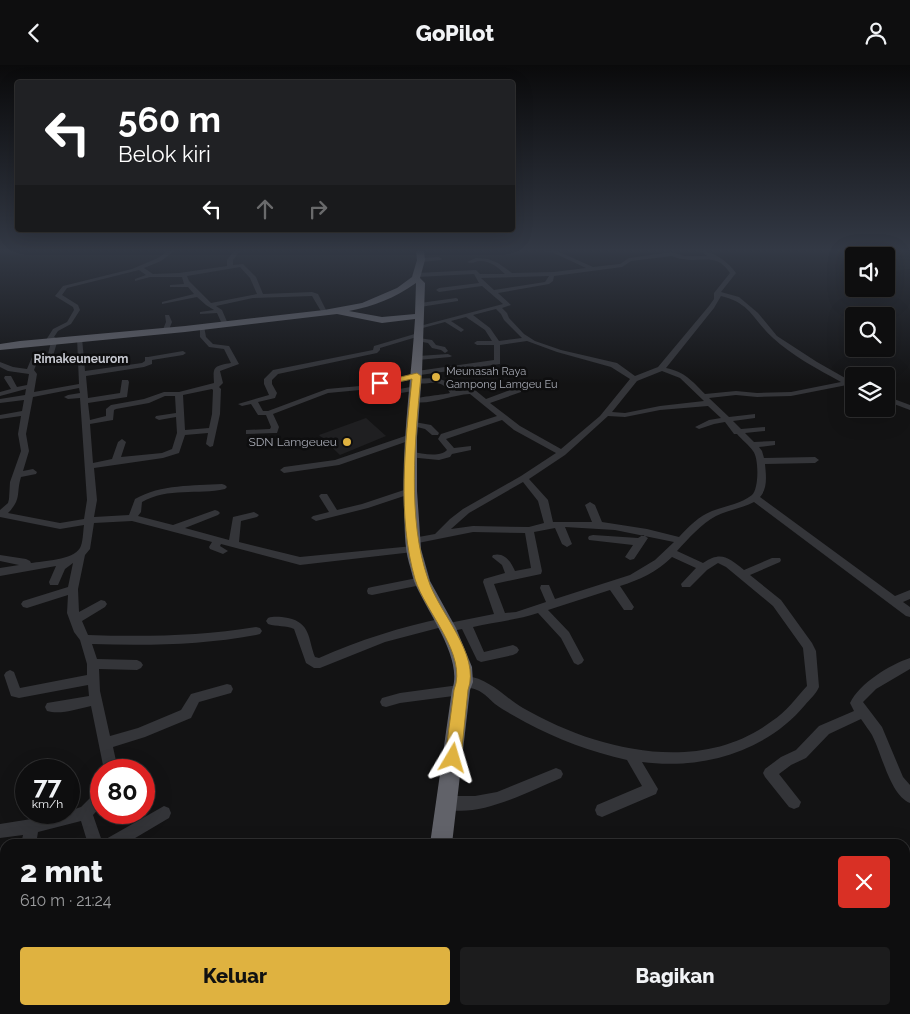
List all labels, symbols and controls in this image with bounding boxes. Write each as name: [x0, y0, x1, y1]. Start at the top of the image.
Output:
icon: back: [20, 19, 48, 47]
icon: person: [862, 19, 890, 47]
text: GoPilot: [416, 20, 494, 46]
text: 560 m: [118, 99, 221, 140]
icon: left: [35, 100, 100, 165]
text: Belok kiri: [118, 141, 211, 167]
icon: left: [198, 195, 226, 223]
icon: ahead: [251, 195, 279, 223]
icon: right: [304, 195, 332, 223]
map controls: [845, 247, 895, 417]
button: sound: [845, 247, 895, 297]
button: search: [845, 307, 895, 357]
district label: Rimakeuneurom: [34, 352, 128, 366]
pin: [359, 362, 401, 404]
place label: Meunasah Raya Gampong Lamgeu Eu: [446, 365, 558, 391]
button: layers: [845, 367, 895, 417]
icon: arrive: [366, 369, 394, 397]
marker: Meunasah Raya Gampong Lamgeu Eu: [430, 371, 442, 383]
place label: SDN Lamgeueu: [248, 435, 337, 449]
marker: SDN Lamgeueu: [341, 436, 353, 448]
position arrow: [426, 731, 478, 783]
speed limit sign: 80: [90, 759, 155, 824]
text: 77: [33, 770, 62, 800]
text: km/h: [32, 797, 63, 811]
text: 2 mnt: [20, 854, 103, 889]
button: close: [838, 856, 890, 908]
text: 610 m · 21:24: [20, 891, 112, 910]
button: Keluar: [20, 947, 450, 1005]
button: Bagikan: [460, 947, 890, 1005]

